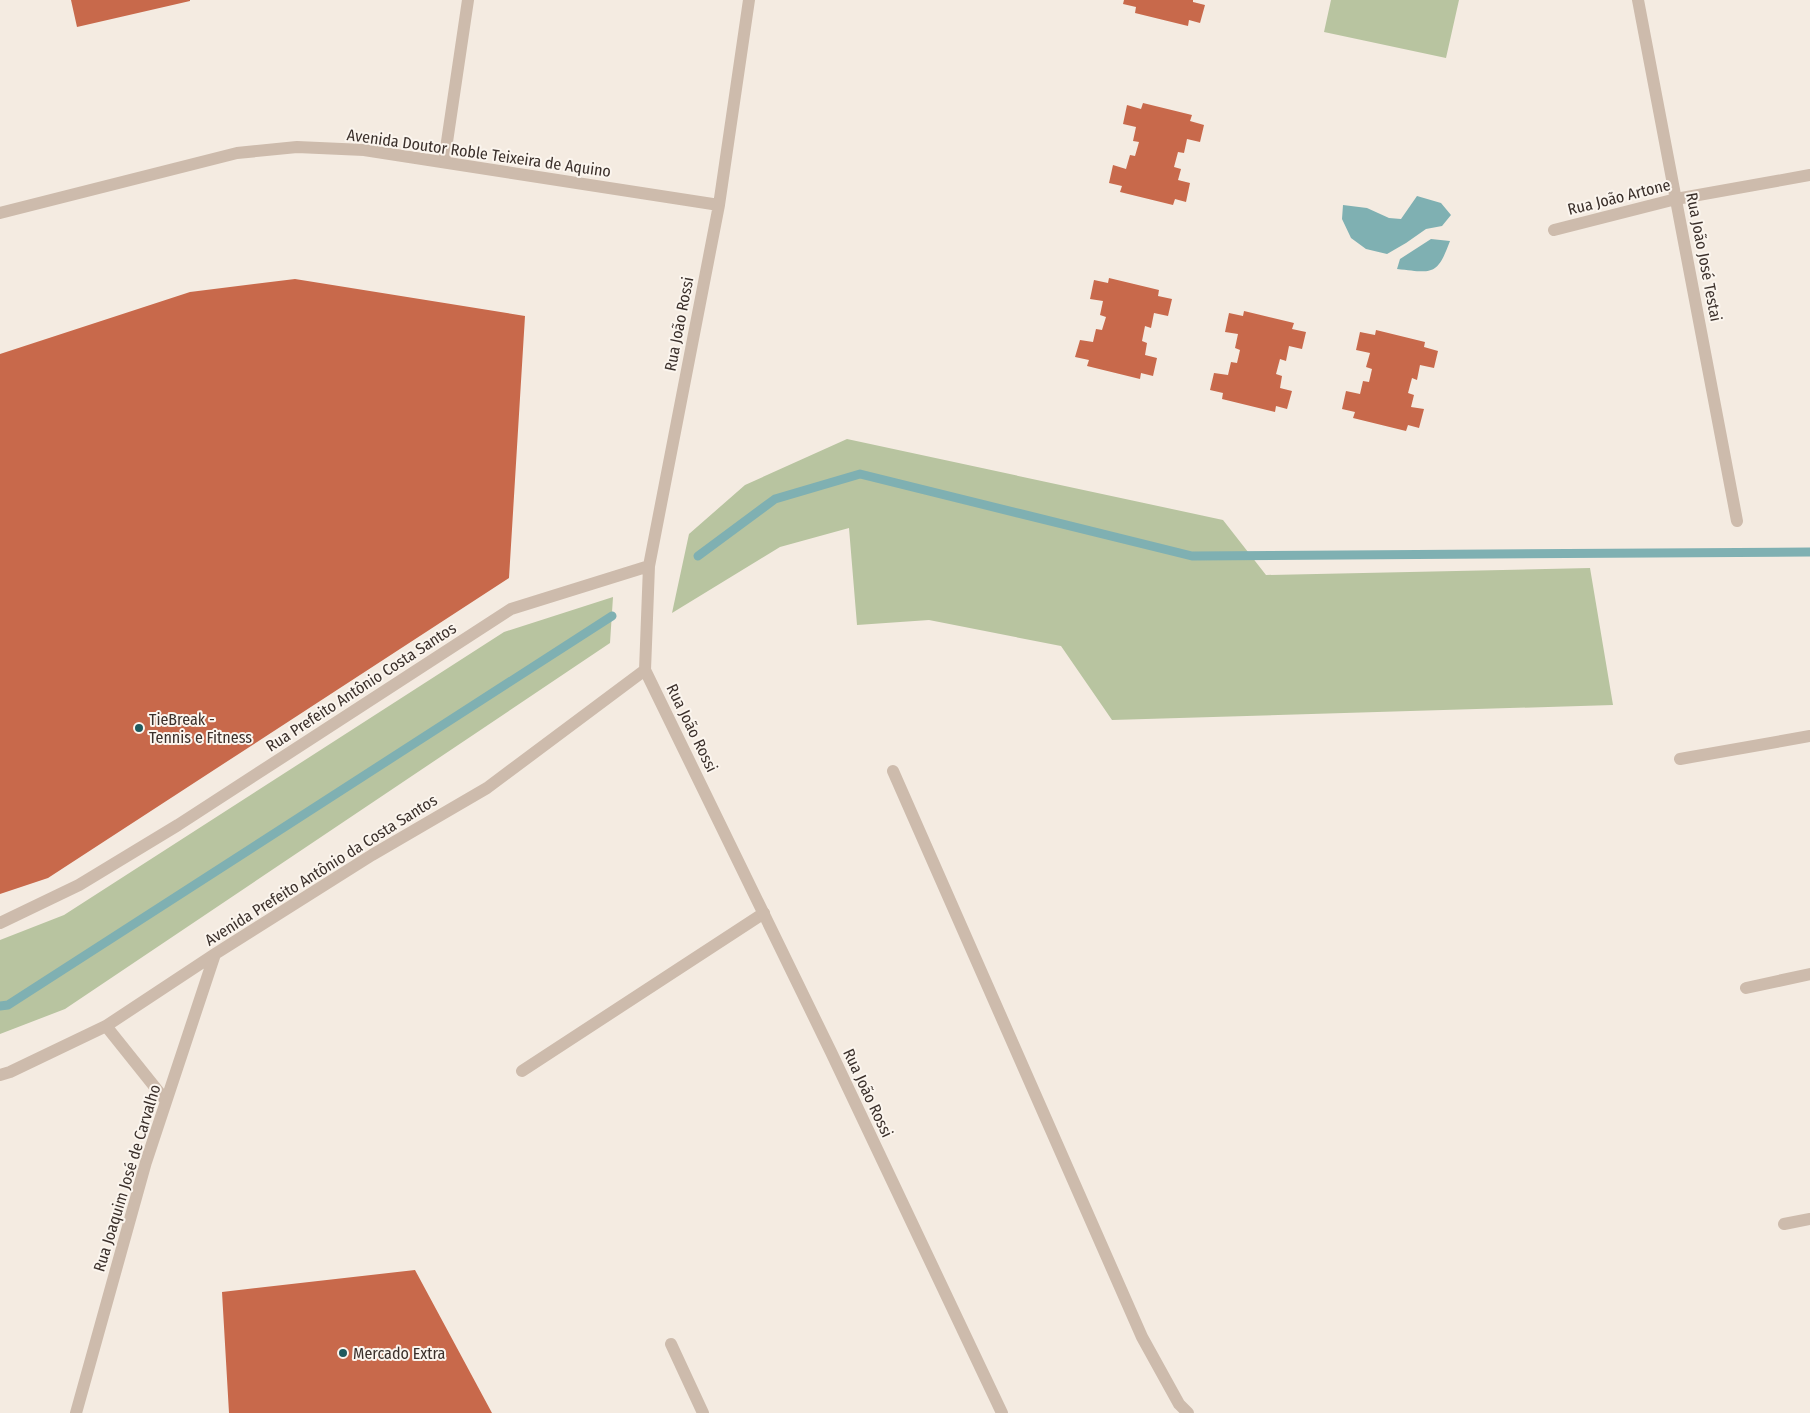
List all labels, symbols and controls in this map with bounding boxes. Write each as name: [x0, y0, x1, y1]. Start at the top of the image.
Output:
street label: Avenida Doutor Roble Teixeira de Aquino: [346, 125, 612, 181]
street label: Rua João Artone: [1566, 175, 1672, 219]
street label: Rua João José Testai: [1682, 191, 1726, 323]
street label: Rua João Rossi: [661, 275, 697, 373]
street label: Rua Prefeito Antônio Costa Santos: [262, 618, 460, 756]
street label: Rua João Rossi: [662, 681, 722, 775]
place label: TieBreak - Tennis e Fitness: [149, 710, 252, 747]
marker: TieBreak - Tennis e Fitness: [133, 722, 145, 734]
street label: Avenida Prefeito Antônio da Costa Santos: [201, 790, 441, 950]
street label: Rua João Rossi: [839, 1046, 897, 1140]
street label: Rua Joaquim José de Carvalho: [89, 1082, 165, 1274]
place label: Mercado Extra: [353, 1344, 446, 1363]
marker: Mercado Extra: [337, 1347, 349, 1359]

